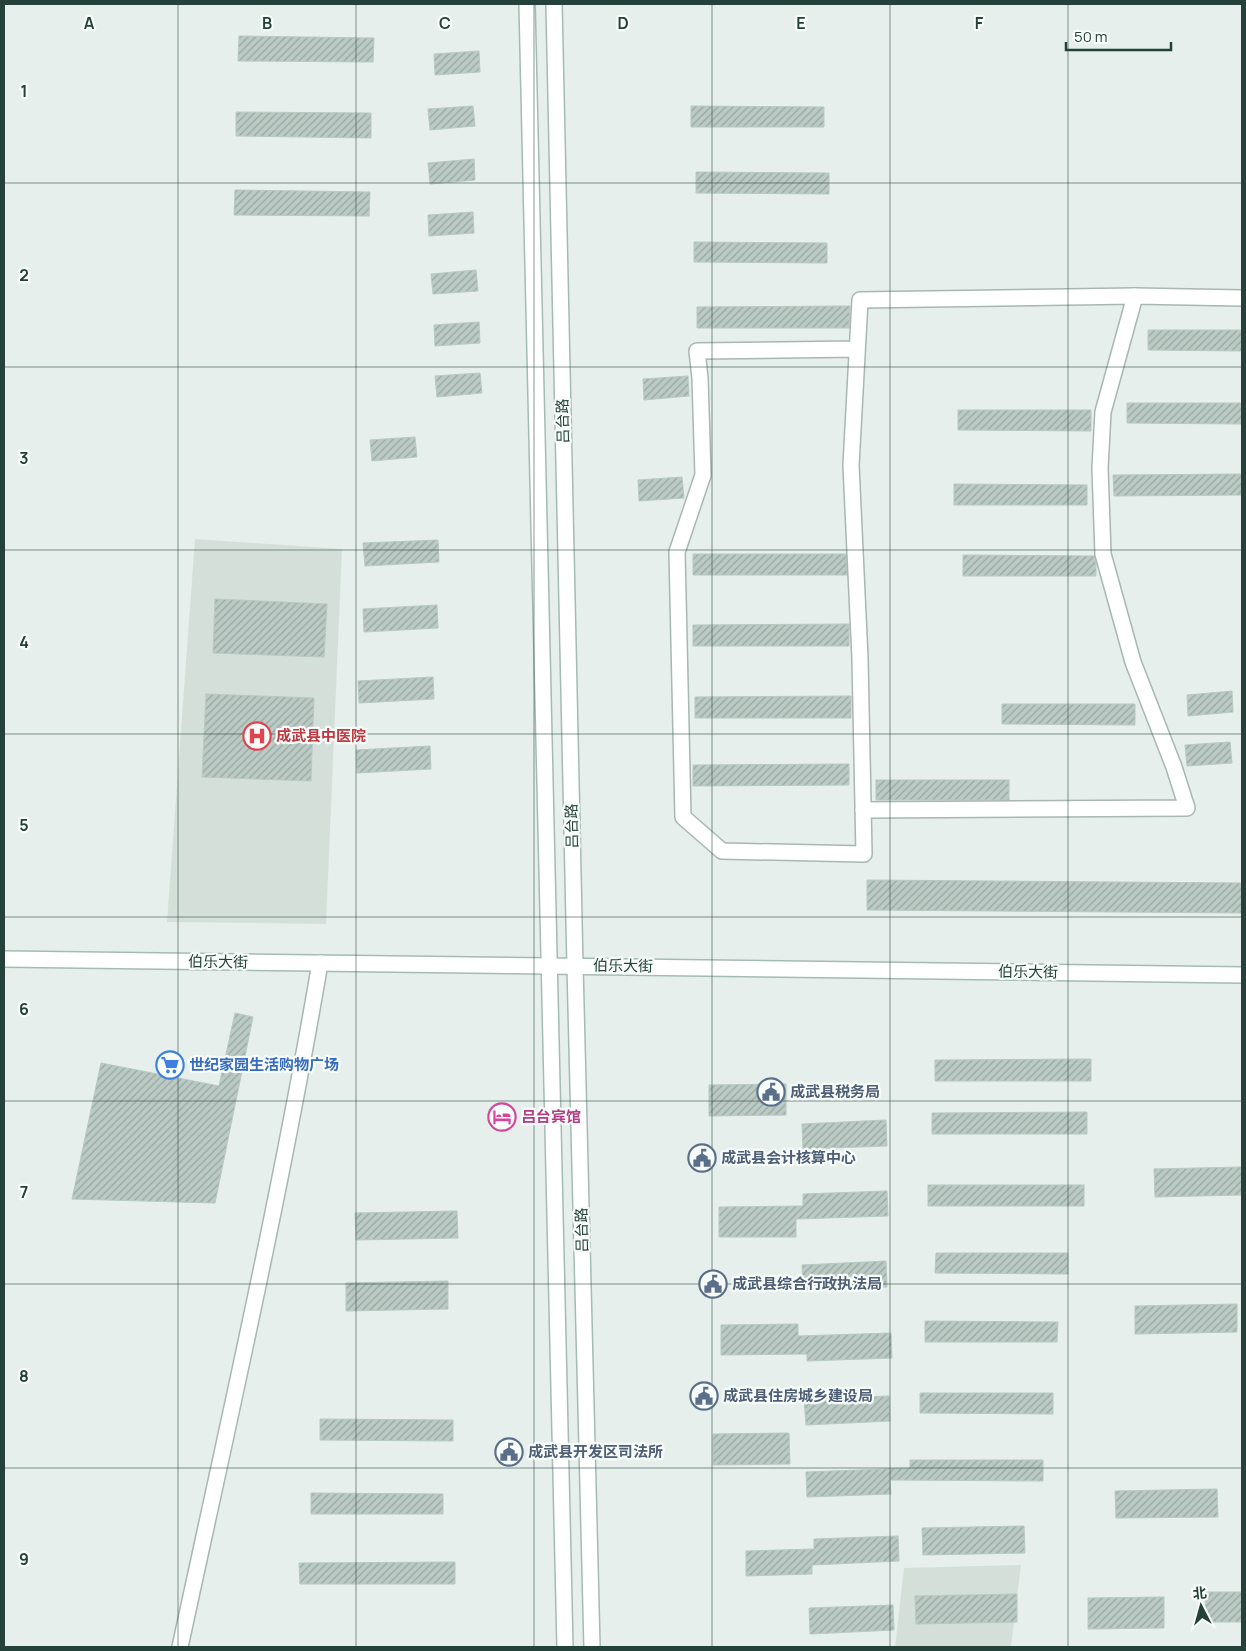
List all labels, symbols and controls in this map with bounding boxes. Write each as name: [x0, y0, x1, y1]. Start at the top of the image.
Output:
text: A: [84, 12, 95, 34]
text: B: [262, 12, 272, 34]
text: C: [439, 12, 451, 34]
text: D: [617, 12, 629, 34]
text: E: [796, 12, 806, 34]
text: F: [975, 12, 984, 34]
scale bar: [1066, 20, 1171, 52]
text: 50 m: [1074, 26, 1108, 47]
text: 1: [20, 80, 28, 102]
text: 2: [19, 264, 29, 286]
street label: 吕台路: [552, 398, 573, 444]
text: 3: [19, 447, 29, 469]
text: 4: [19, 631, 29, 653]
hospital icon: 成武县中医院: [242, 721, 272, 751]
place label: 成武县中医院: [276, 725, 366, 746]
street label: 吕台路: [561, 803, 582, 849]
text: 5: [19, 814, 29, 836]
street label: 伯乐大街: [188, 950, 248, 973]
street label: 伯乐大街: [593, 954, 653, 977]
street label: 伯乐大街: [998, 960, 1058, 983]
text: 6: [19, 998, 29, 1020]
supermarket icon: 世纪家园生活购物广场: [155, 1050, 185, 1080]
place label: 世纪家园生活购物广场: [189, 1054, 339, 1075]
public building icon: 成武县税务局: [756, 1077, 786, 1107]
place label: 成武县税务局: [790, 1081, 880, 1102]
hotel icon: 吕台宾馆: [487, 1102, 517, 1132]
place label: 吕台宾馆: [521, 1106, 581, 1127]
public building icon: 成武县会计核算中心: [687, 1143, 717, 1173]
place label: 成武县会计核算中心: [721, 1147, 856, 1168]
text: 7: [20, 1181, 28, 1203]
street label: 吕台路: [571, 1207, 592, 1253]
public building icon: 成武县综合行政执法局: [698, 1269, 728, 1299]
place label: 成武县综合行政执法局: [732, 1273, 882, 1294]
text: 8: [19, 1365, 29, 1387]
public building icon: 成武县住房城乡建设局: [689, 1381, 719, 1411]
place label: 成武县住房城乡建设局: [723, 1385, 873, 1406]
public building icon: 成武县开发区司法所: [494, 1437, 524, 1467]
place label: 成武县开发区司法所: [528, 1441, 663, 1462]
text: 9: [19, 1548, 29, 1570]
north arrow: [1176, 1581, 1226, 1631]
text: 北: [1192, 1582, 1208, 1603]

